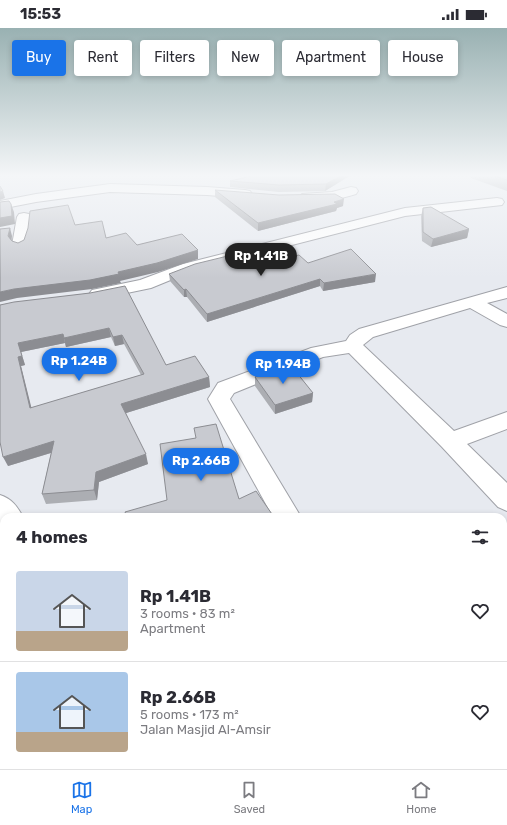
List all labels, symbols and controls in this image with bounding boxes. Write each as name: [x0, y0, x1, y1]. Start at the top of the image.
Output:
text: 15:53: [20, 5, 61, 23]
chip: Buy: [12, 40, 66, 76]
chip: Rent: [74, 40, 132, 76]
chip: Filters: [140, 40, 209, 76]
chip: New: [217, 40, 274, 76]
chip: Apartment: [282, 40, 380, 76]
chip: House: [388, 40, 458, 76]
pin: Rp 1.41B: [220, 243, 302, 277]
text: Rp 1.41B: [234, 248, 288, 263]
pin: Rp 1.24B: [38, 348, 120, 382]
pin: Rp 1.94B: [242, 351, 324, 385]
text: Rp 1.24B: [51, 353, 107, 368]
text: Rp 1.94B: [255, 356, 311, 371]
pin: Rp 2.66B: [160, 448, 242, 482]
text: Rp 2.66B: [172, 453, 230, 468]
icon: filters: [469, 526, 491, 548]
text: 4 homes: [16, 527, 88, 547]
text: Rp 1.41B: [140, 586, 211, 606]
icon: home: [48, 587, 96, 635]
icon: heart: [469, 600, 491, 622]
text: 3 rooms · 83 m²: [140, 606, 235, 621]
text: Apartment: [140, 621, 205, 636]
text: Rp 2.66B: [140, 687, 216, 707]
icon: home: [48, 688, 96, 736]
icon: heart: [469, 701, 491, 723]
text: 5 rooms · 173 m²: [140, 707, 239, 722]
text: Jalan Masjid Al-Amsir: [140, 722, 271, 737]
tab: Map: [71, 779, 93, 816]
tab: Saved: [234, 779, 265, 816]
tab: Home: [406, 779, 436, 816]

